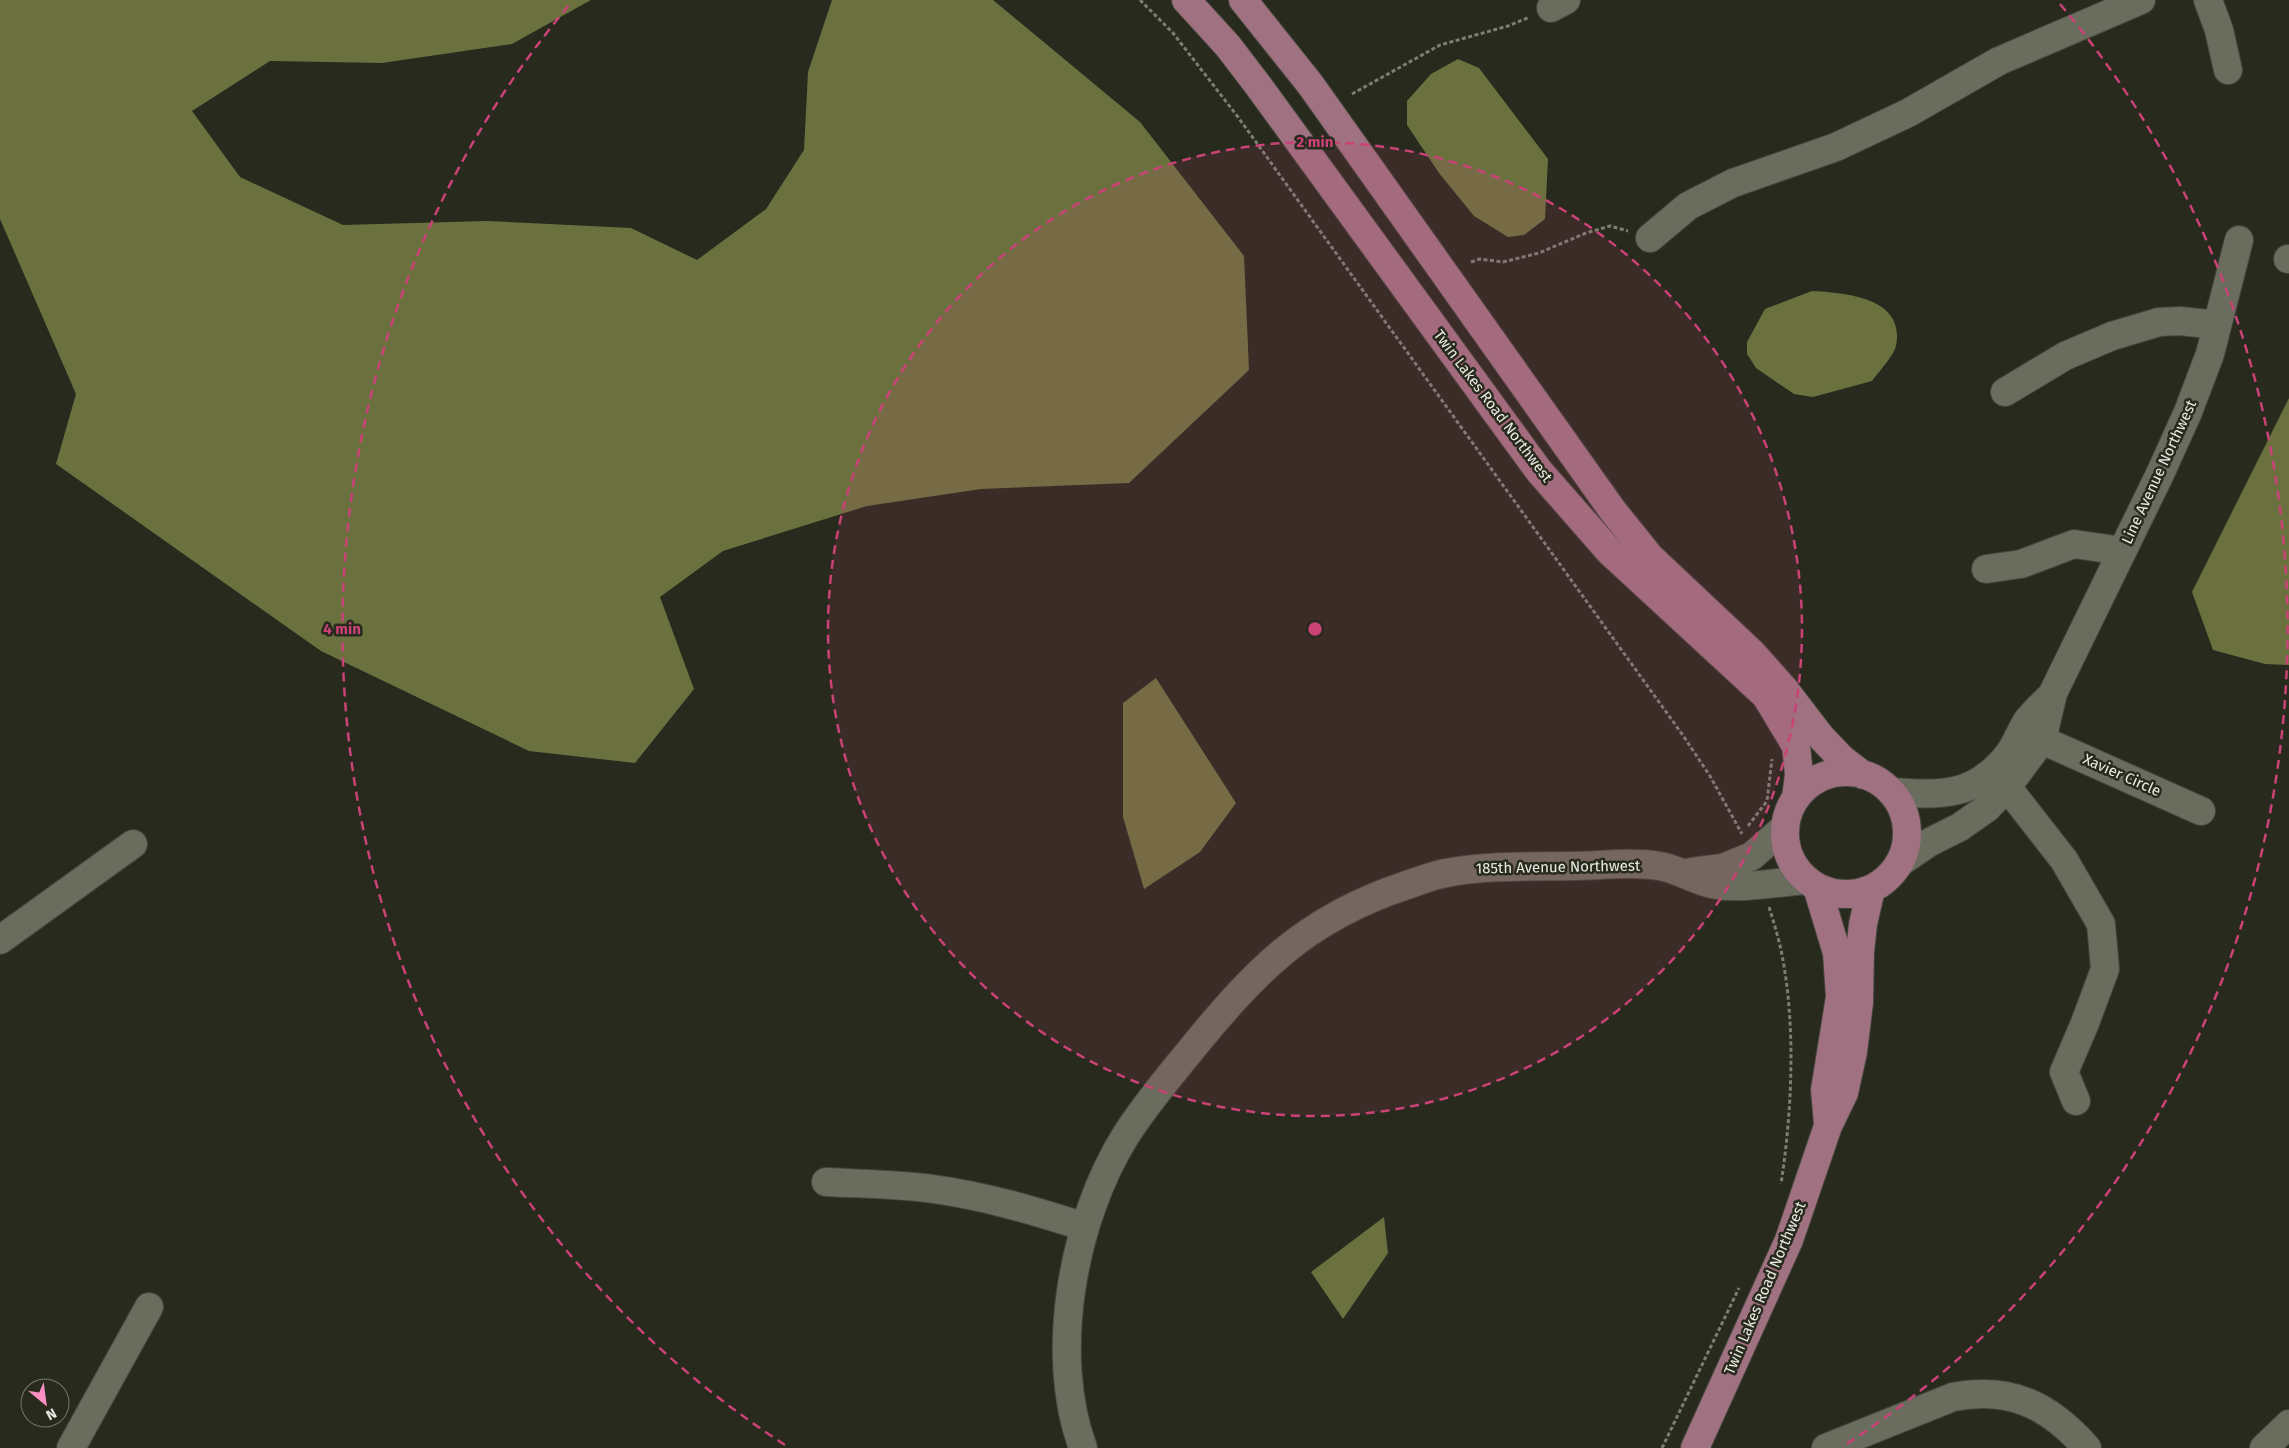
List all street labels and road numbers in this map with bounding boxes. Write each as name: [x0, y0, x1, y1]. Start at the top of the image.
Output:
street label: Twin Lakes Road Northwest: [1430, 326, 1557, 486]
street label: Line Avenue Northwest: [2118, 397, 2201, 547]
street label: Xavier Circle: [2080, 750, 2164, 800]
street label: 185th Avenue Northwest: [1476, 857, 1641, 877]
street label: Twin Lakes Road Northwest: [1720, 1198, 1810, 1377]

